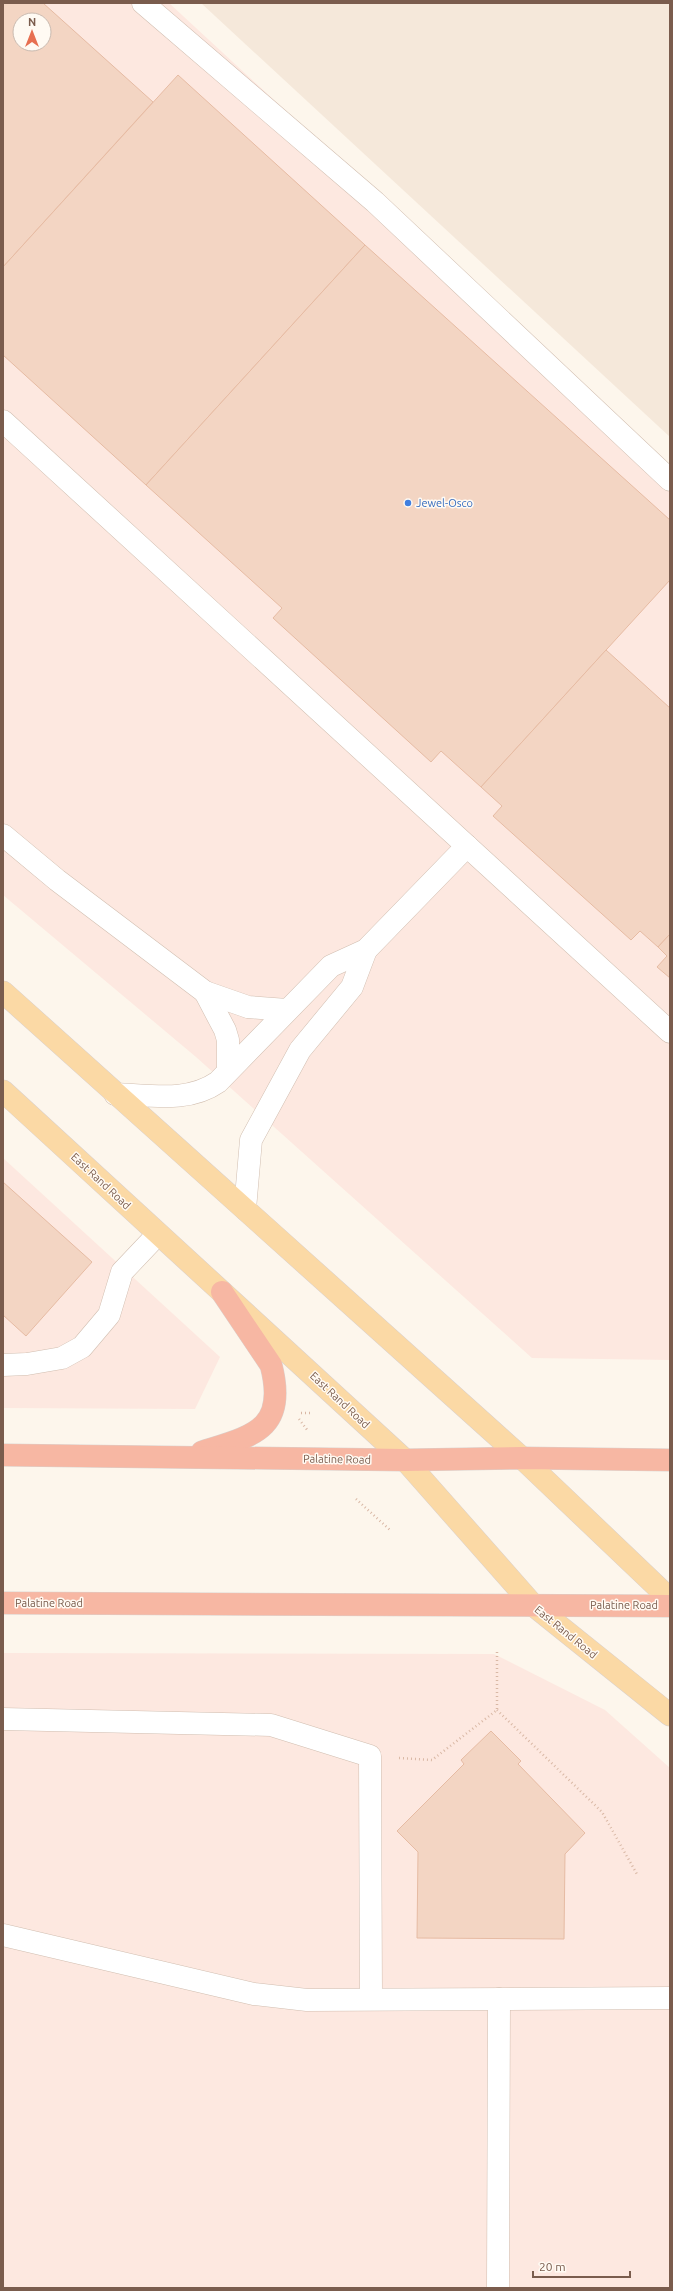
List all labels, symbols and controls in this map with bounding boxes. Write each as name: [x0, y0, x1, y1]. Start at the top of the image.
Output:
north arrow: [12, 12, 52, 52]
text: N: [28, 16, 36, 28]
place label: Jewel-Osco: [416, 497, 473, 509]
marker: Jewel-Osco: [403, 498, 413, 508]
street label: East Rand Road: [69, 1151, 133, 1211]
street label: East Rand Road: [308, 1370, 372, 1430]
street label: Palatine Road: [303, 1452, 371, 1466]
street label: Palatine Road: [15, 1597, 83, 1609]
street label: Palatine Road: [590, 1599, 658, 1611]
street label: East Rand Road: [532, 1603, 600, 1661]
scale bar: [533, 2253, 630, 2279]
text: 20 m: [539, 2260, 566, 2273]

